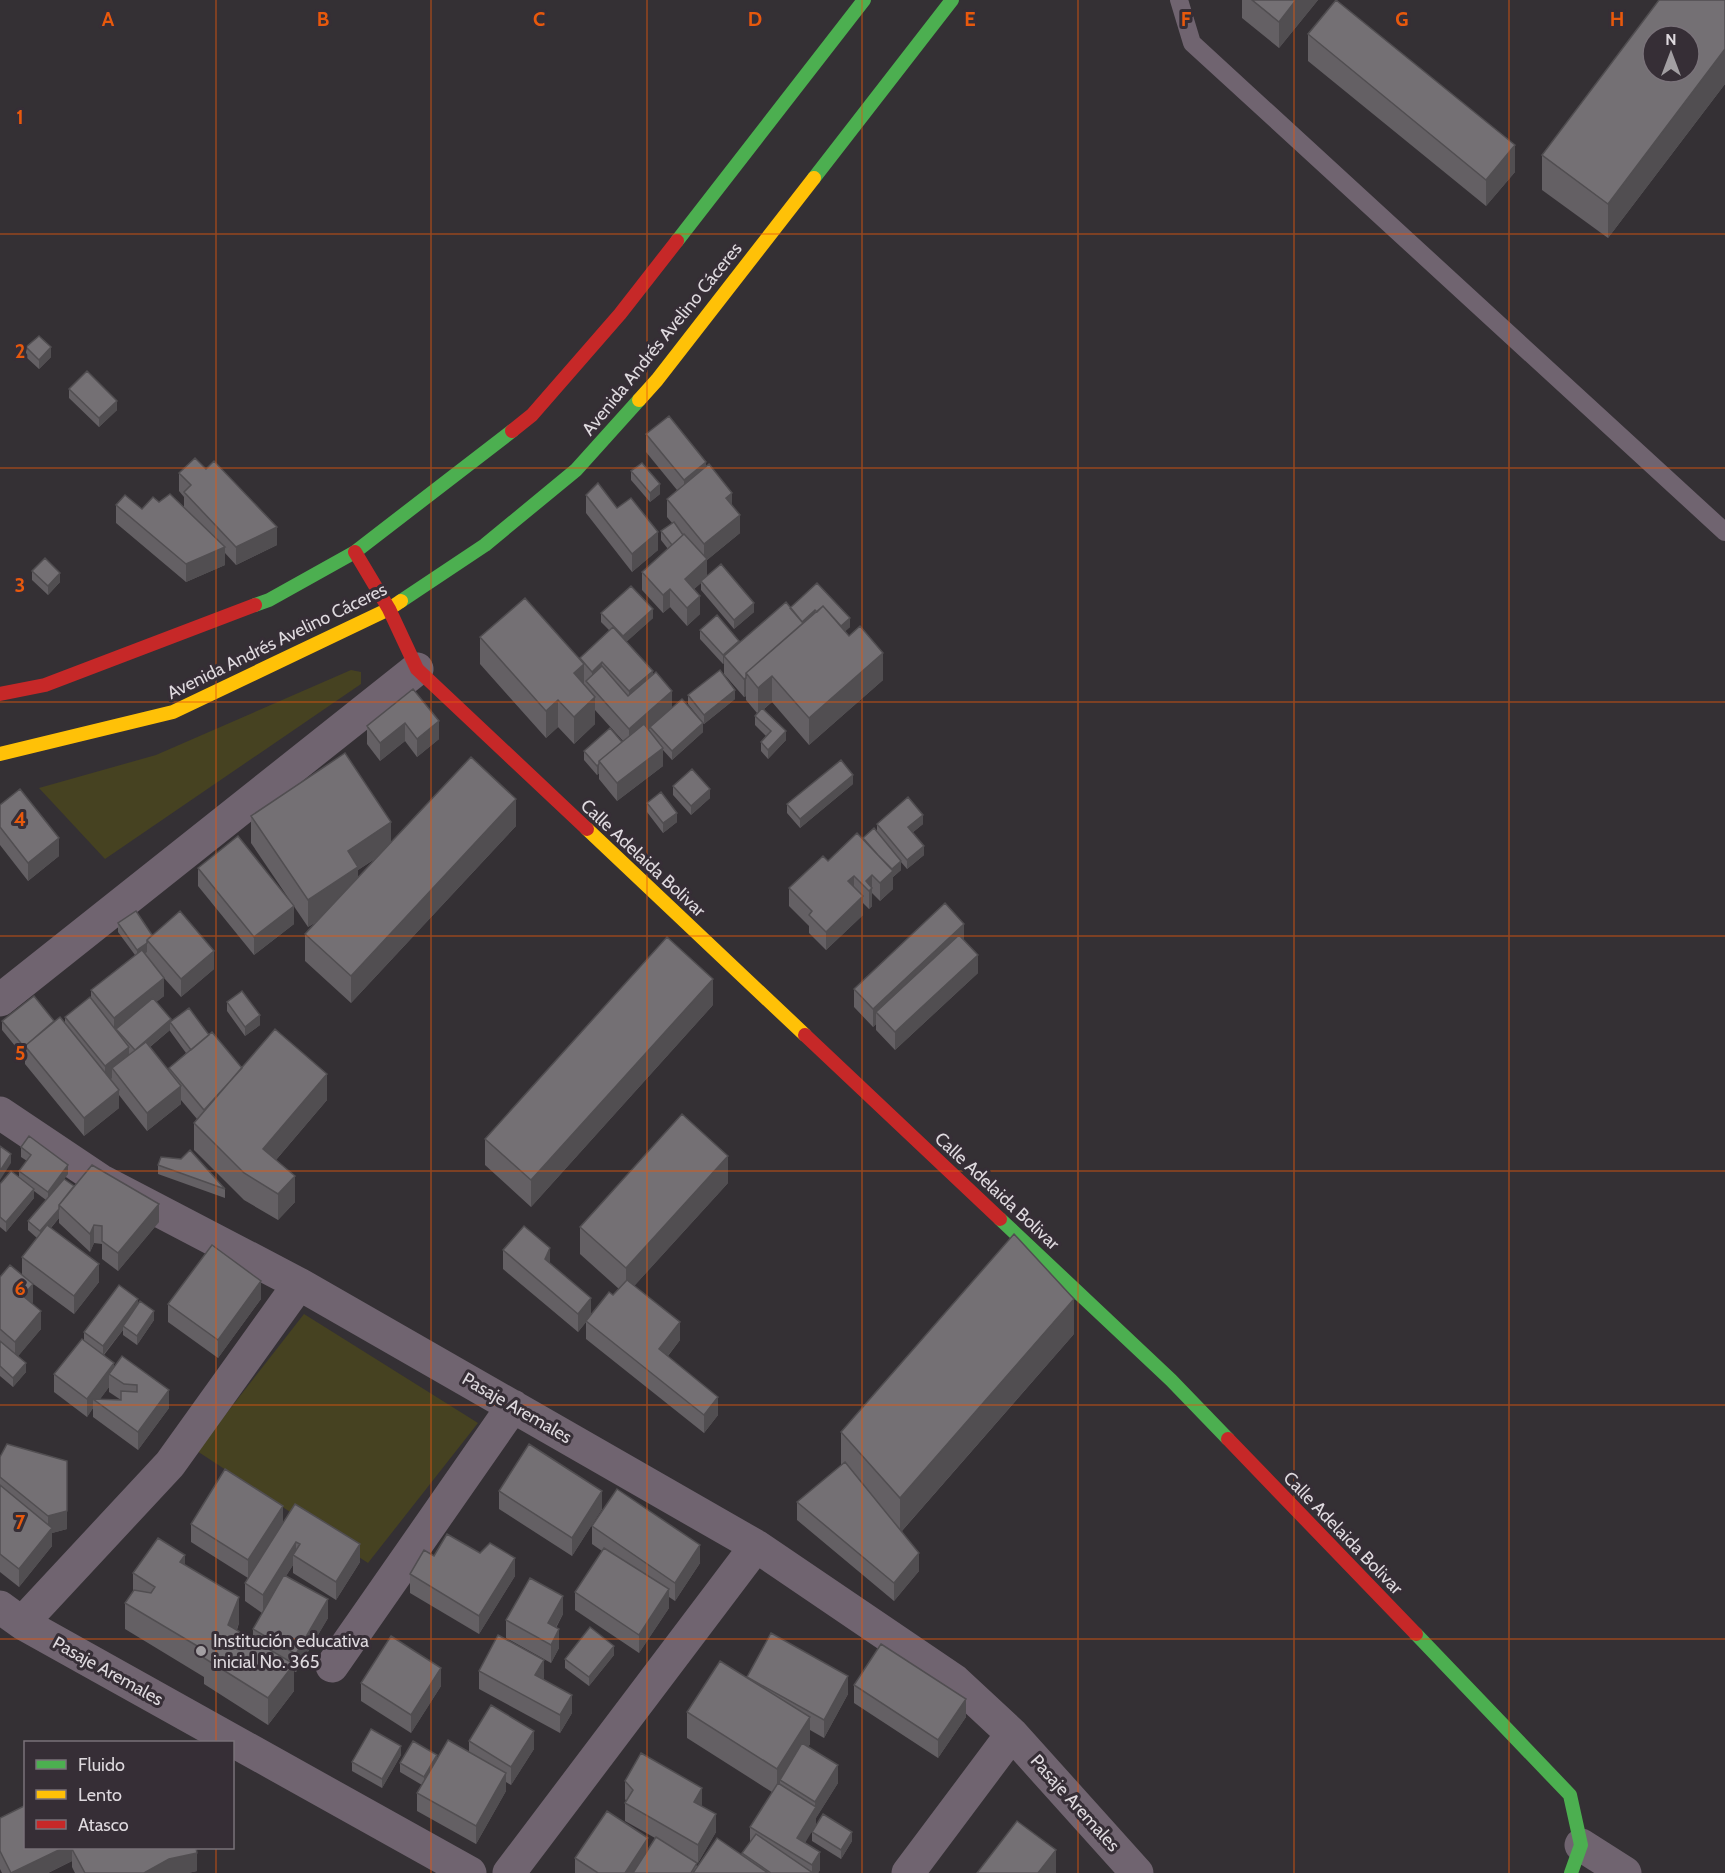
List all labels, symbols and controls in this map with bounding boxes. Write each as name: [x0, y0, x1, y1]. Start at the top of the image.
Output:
text: A: [102, 7, 115, 31]
text: B: [317, 7, 329, 31]
text: C: [533, 7, 545, 31]
text: D: [748, 7, 762, 31]
text: E: [964, 7, 976, 31]
text: F: [1181, 7, 1192, 31]
text: G: [1395, 7, 1409, 31]
text: H: [1610, 7, 1624, 31]
north arrow: [1641, 24, 1701, 84]
text: N: [1665, 30, 1677, 49]
text: 1: [16, 105, 24, 129]
street label: Avenida Andrés Avelino Cáceres: [577, 238, 747, 440]
text: 2: [15, 339, 25, 363]
text: 3: [15, 573, 25, 597]
street label: Avenida Andrés Avelino Cáceres: [164, 578, 390, 704]
street label: Calle Adelaida Bolivar: [576, 794, 710, 922]
text: 4: [14, 807, 26, 831]
text: 5: [15, 1041, 25, 1065]
street label: Calle Adelaida Bolivar: [930, 1127, 1064, 1255]
text: 6: [14, 1276, 26, 1300]
street label: Pasaje Aremales: [458, 1368, 576, 1448]
street label: Calle Adelaida Bolivar: [1279, 1467, 1408, 1599]
text: 7: [15, 1510, 26, 1534]
place label: Institución educativa inicial No. 365: [213, 1630, 369, 1673]
street label: Pasaje Aremales: [49, 1632, 167, 1710]
marker: Institución educativa inicial No. 365: [194, 1644, 208, 1658]
legend: [24, 1741, 234, 1849]
street label: Pasaje Aremales: [1026, 1750, 1124, 1856]
text: Fluido: [78, 1754, 125, 1776]
text: Lento: [78, 1784, 122, 1806]
text: Atasco: [78, 1814, 129, 1836]

